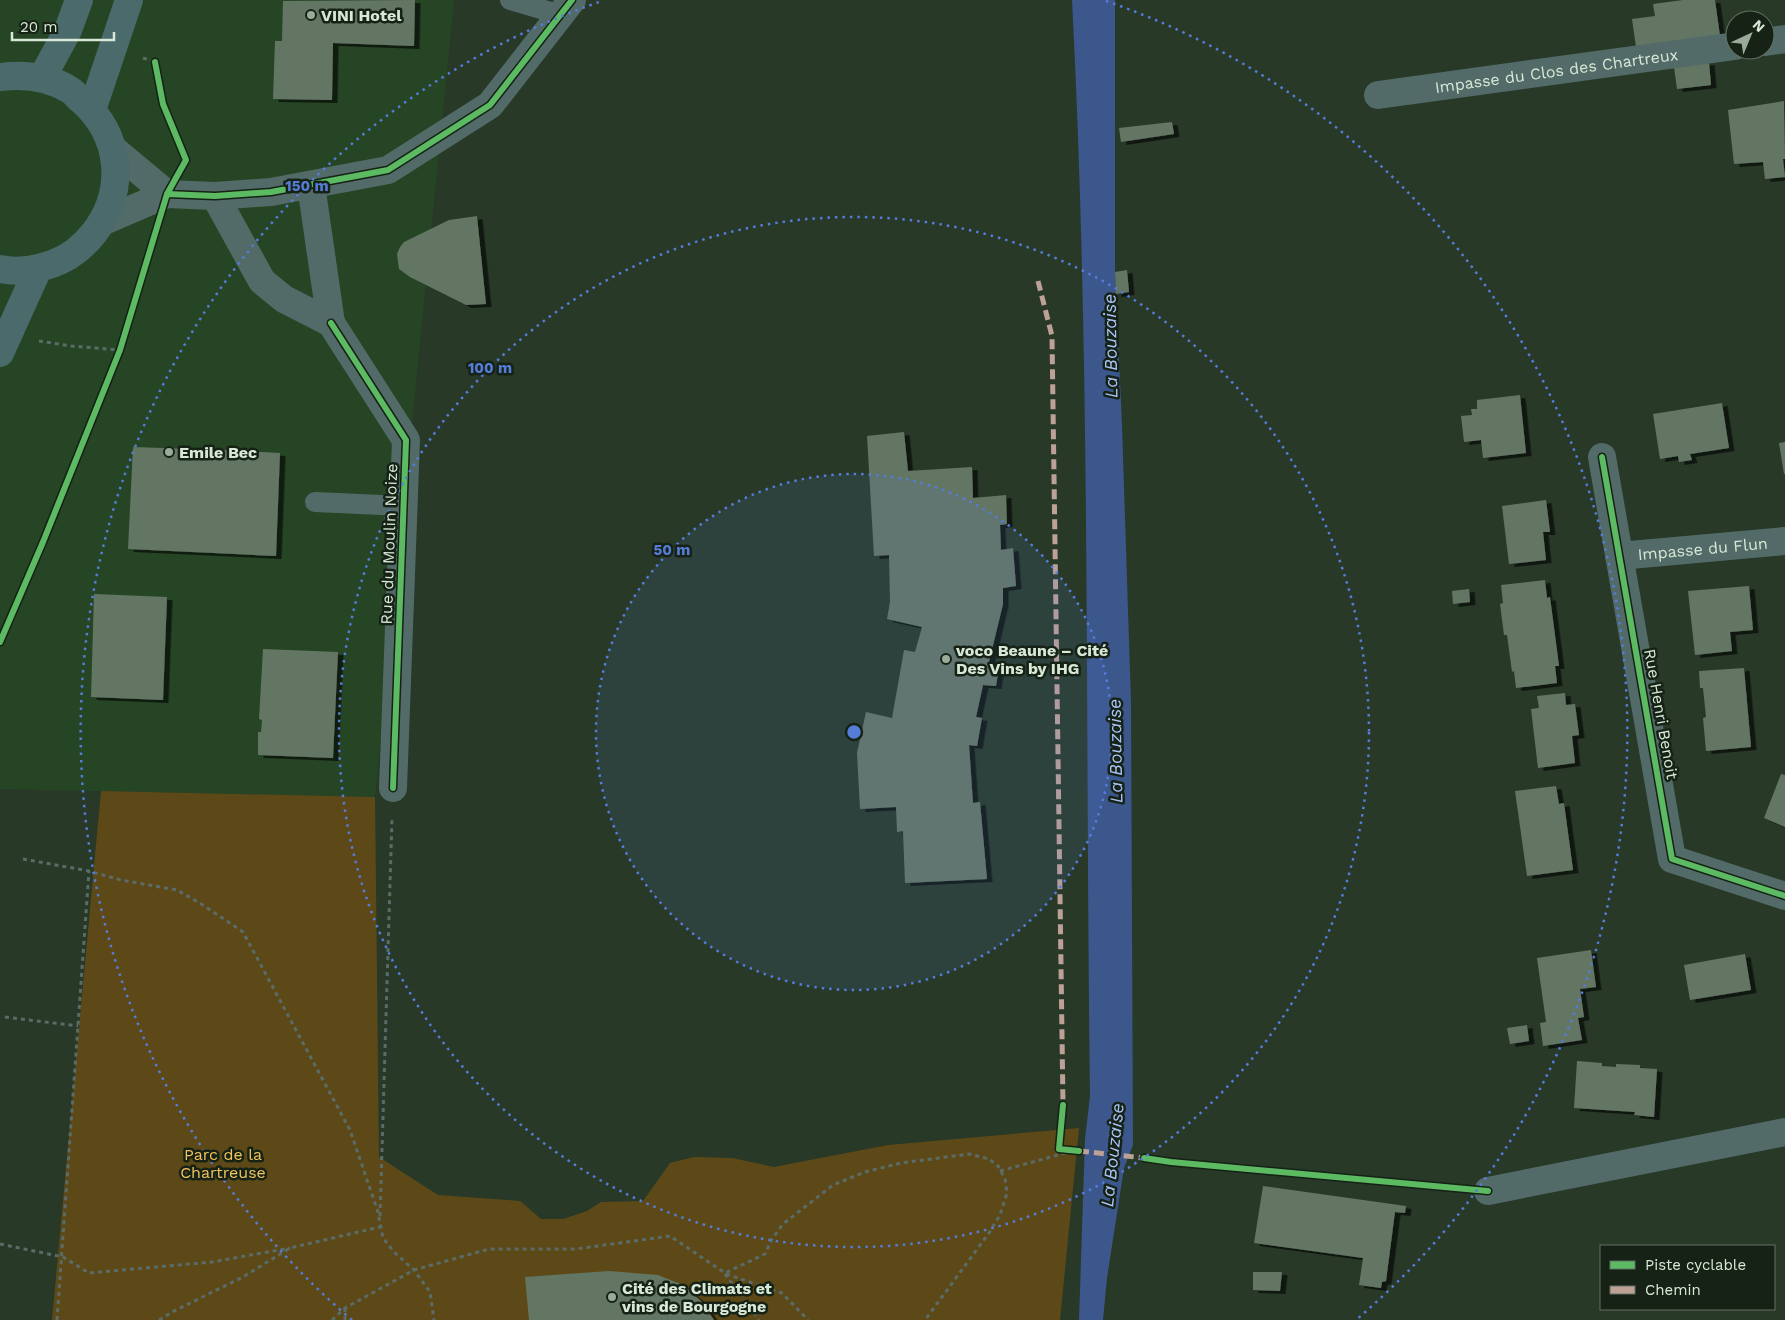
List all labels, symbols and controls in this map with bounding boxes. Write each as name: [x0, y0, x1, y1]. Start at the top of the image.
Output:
place label: VINI Hotel: [321, 6, 402, 25]
marker: VINI Hotel: [305, 9, 317, 21]
scale bar: [12, 10, 115, 42]
north arrow: [1725, 10, 1775, 60]
text: N: [1750, 16, 1768, 35]
text: 20 m: [20, 18, 58, 36]
street label: Impasse du Clos des Chartreux: [1434, 44, 1679, 97]
text: 150 m: [285, 177, 329, 195]
water label: La Bouzaise: [1099, 294, 1121, 398]
text: 100 m: [468, 359, 512, 377]
place label: Emile Bec: [179, 443, 257, 462]
marker: Emile Bec: [163, 446, 175, 458]
street label: Rue du Moulin Noize: [377, 463, 401, 625]
street label: Impasse du Flun: [1637, 533, 1768, 564]
text: 50 m: [654, 541, 690, 559]
place label: voco Beaune – Cité Des Vins by IHG: [955, 641, 1108, 678]
street label: Rue Henri Benoit: [1640, 647, 1682, 781]
marker: voco Beaune – Cité Des Vins by IHG: [940, 653, 952, 665]
water label: La Bouzaise: [1104, 699, 1126, 803]
centre of rings: [845, 723, 863, 741]
water label: La Bouzaise: [1096, 1102, 1128, 1208]
park label: Parc de la Chartreuse: [180, 1145, 266, 1182]
legend: [1600, 1245, 1775, 1310]
text: Piste cyclable: [1645, 1256, 1746, 1274]
place label: Cité des Climats et vins de Bourgogne: [621, 1279, 772, 1316]
text: Chemin: [1645, 1281, 1701, 1299]
marker: Cité des Climats et vins de Bourgogne: [606, 1291, 618, 1303]

